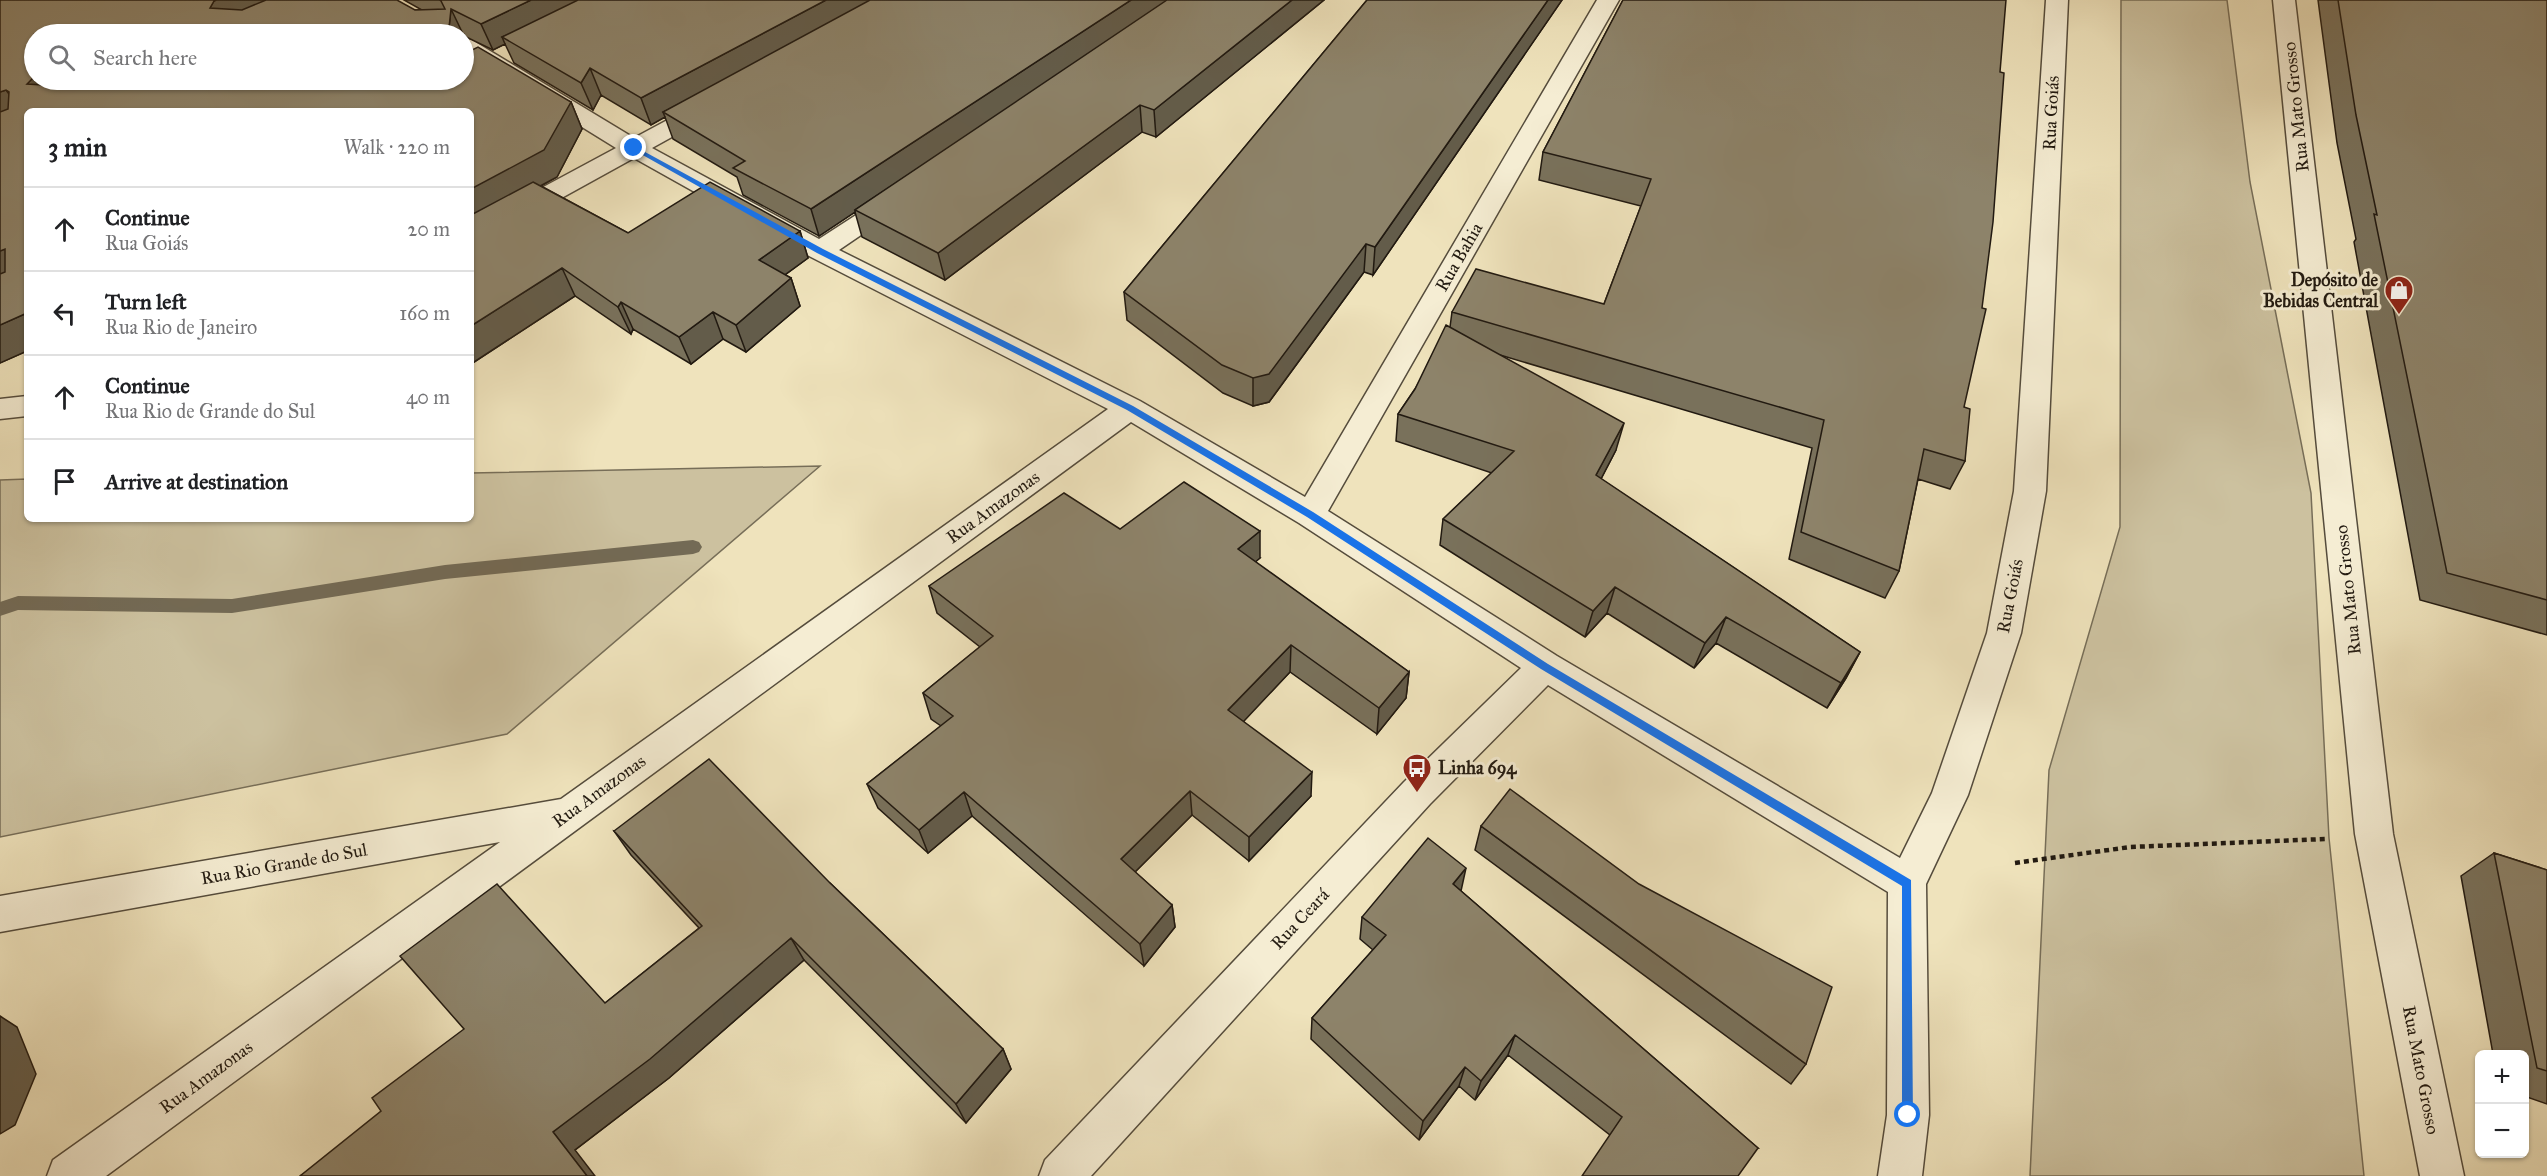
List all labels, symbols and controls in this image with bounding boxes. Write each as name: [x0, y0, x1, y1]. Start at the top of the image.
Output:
search box: [24, 24, 474, 90]
icon: search: [45, 41, 78, 74]
street label: Rua Mato Grosso: [2278, 41, 2314, 173]
text: Search here: [93, 44, 197, 71]
street label: Rua Goiás: [2038, 75, 2064, 151]
text: 3 min: [48, 131, 107, 163]
route end: [620, 134, 646, 160]
text: Walk · 220 m: [343, 135, 450, 159]
text: Continue: [105, 204, 190, 231]
icon: ahead: [48, 213, 81, 246]
text: 20 m: [407, 217, 450, 241]
street label: Rua Bahia: [1431, 218, 1488, 295]
text: Rua Goiás: [105, 231, 188, 255]
place label: Depósito de Bebidas Central: [2263, 269, 2379, 312]
shop icon: Depósito de Bebidas Central: [2383, 274, 2415, 316]
text: Turn left: [105, 288, 187, 315]
icon: left: [48, 297, 81, 330]
text: 160 m: [399, 301, 450, 325]
text: Rua Rio de Janeiro: [105, 315, 257, 339]
text: Continue: [105, 372, 190, 399]
icon: ahead: [48, 381, 81, 414]
text: 40 m: [406, 385, 450, 409]
text: Rua Rio de Grande do Sul: [105, 399, 315, 423]
icon: arrive: [48, 465, 81, 498]
street label: Rua Amazonas: [942, 466, 1044, 548]
text: Arrive at destination: [105, 468, 288, 495]
street label: Rua Mato Grosso: [2330, 524, 2366, 656]
street label: Rua Goiás: [1992, 557, 2028, 635]
street label: Rua Amazonas: [548, 750, 650, 832]
bus stop icon: Linha 694: [1401, 752, 1433, 794]
place label: Linha 694: [1438, 757, 1517, 780]
street label: Rua Rio Grande do Sul: [199, 838, 369, 889]
street label: Rua Ceará: [1266, 884, 1334, 954]
street label: Rua Mato Grosso: [2398, 1004, 2444, 1136]
street label: Rua Amazonas: [155, 1036, 257, 1118]
map controls: [2475, 1050, 2529, 1158]
button: +: [2475, 1050, 2529, 1104]
route start: [1894, 1101, 1920, 1127]
button: −: [2475, 1104, 2529, 1158]

